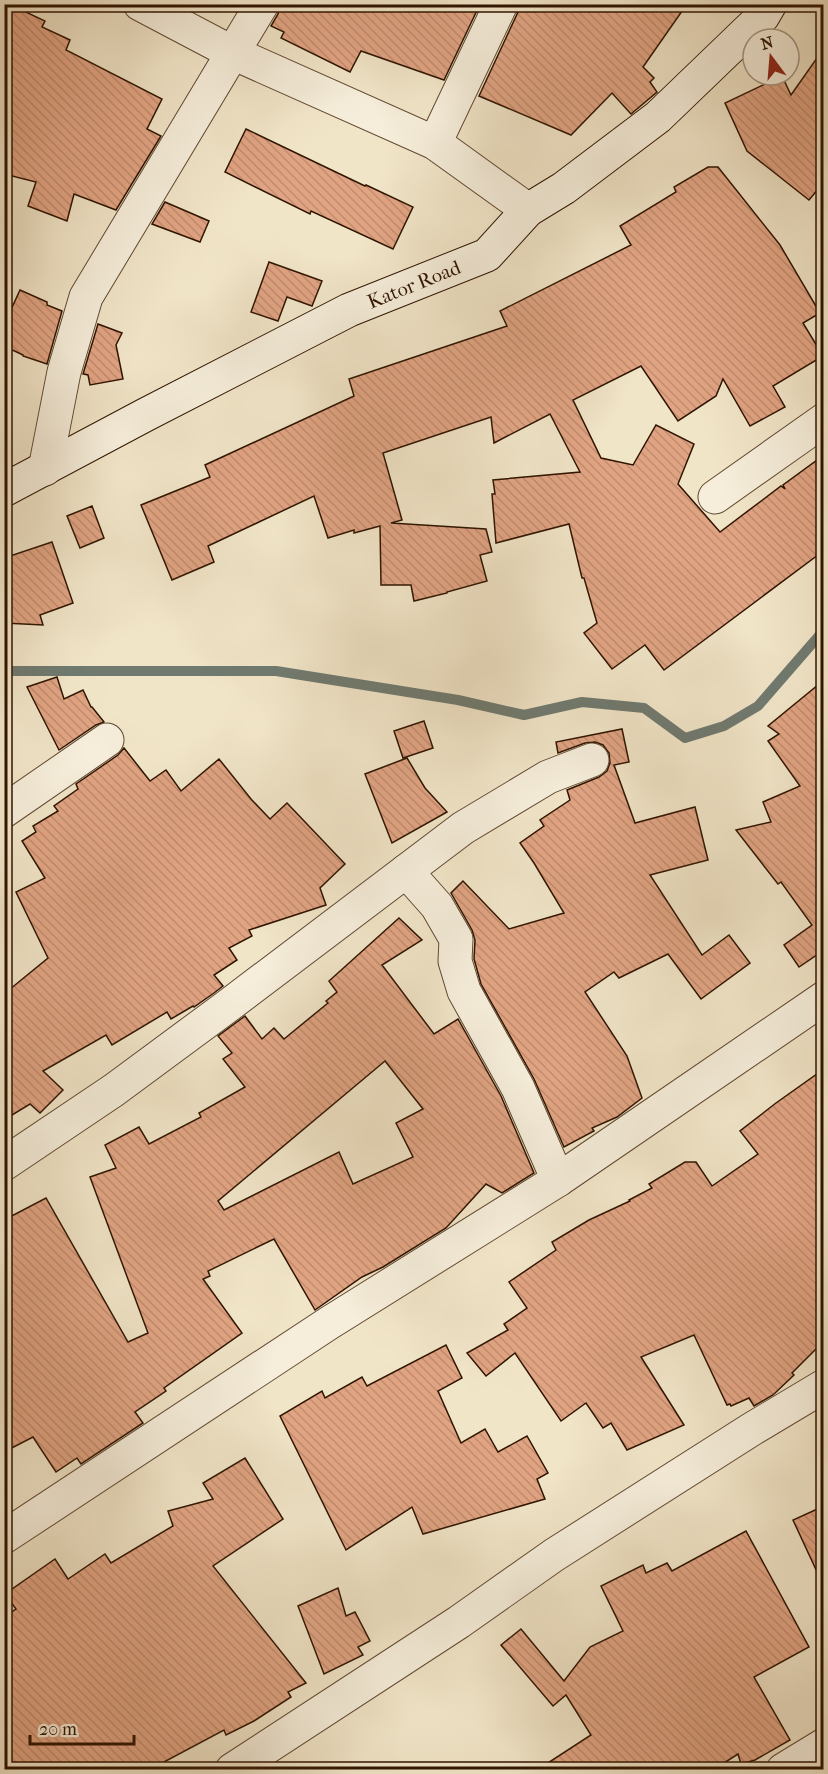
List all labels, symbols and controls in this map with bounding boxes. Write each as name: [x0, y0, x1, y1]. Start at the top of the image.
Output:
north arrow: [741, 27, 801, 87]
text: N: [759, 32, 776, 54]
street label: Kator Road: [364, 255, 465, 314]
scale bar: [30, 1708, 134, 1746]
text: 20 m: [39, 1719, 77, 1740]

